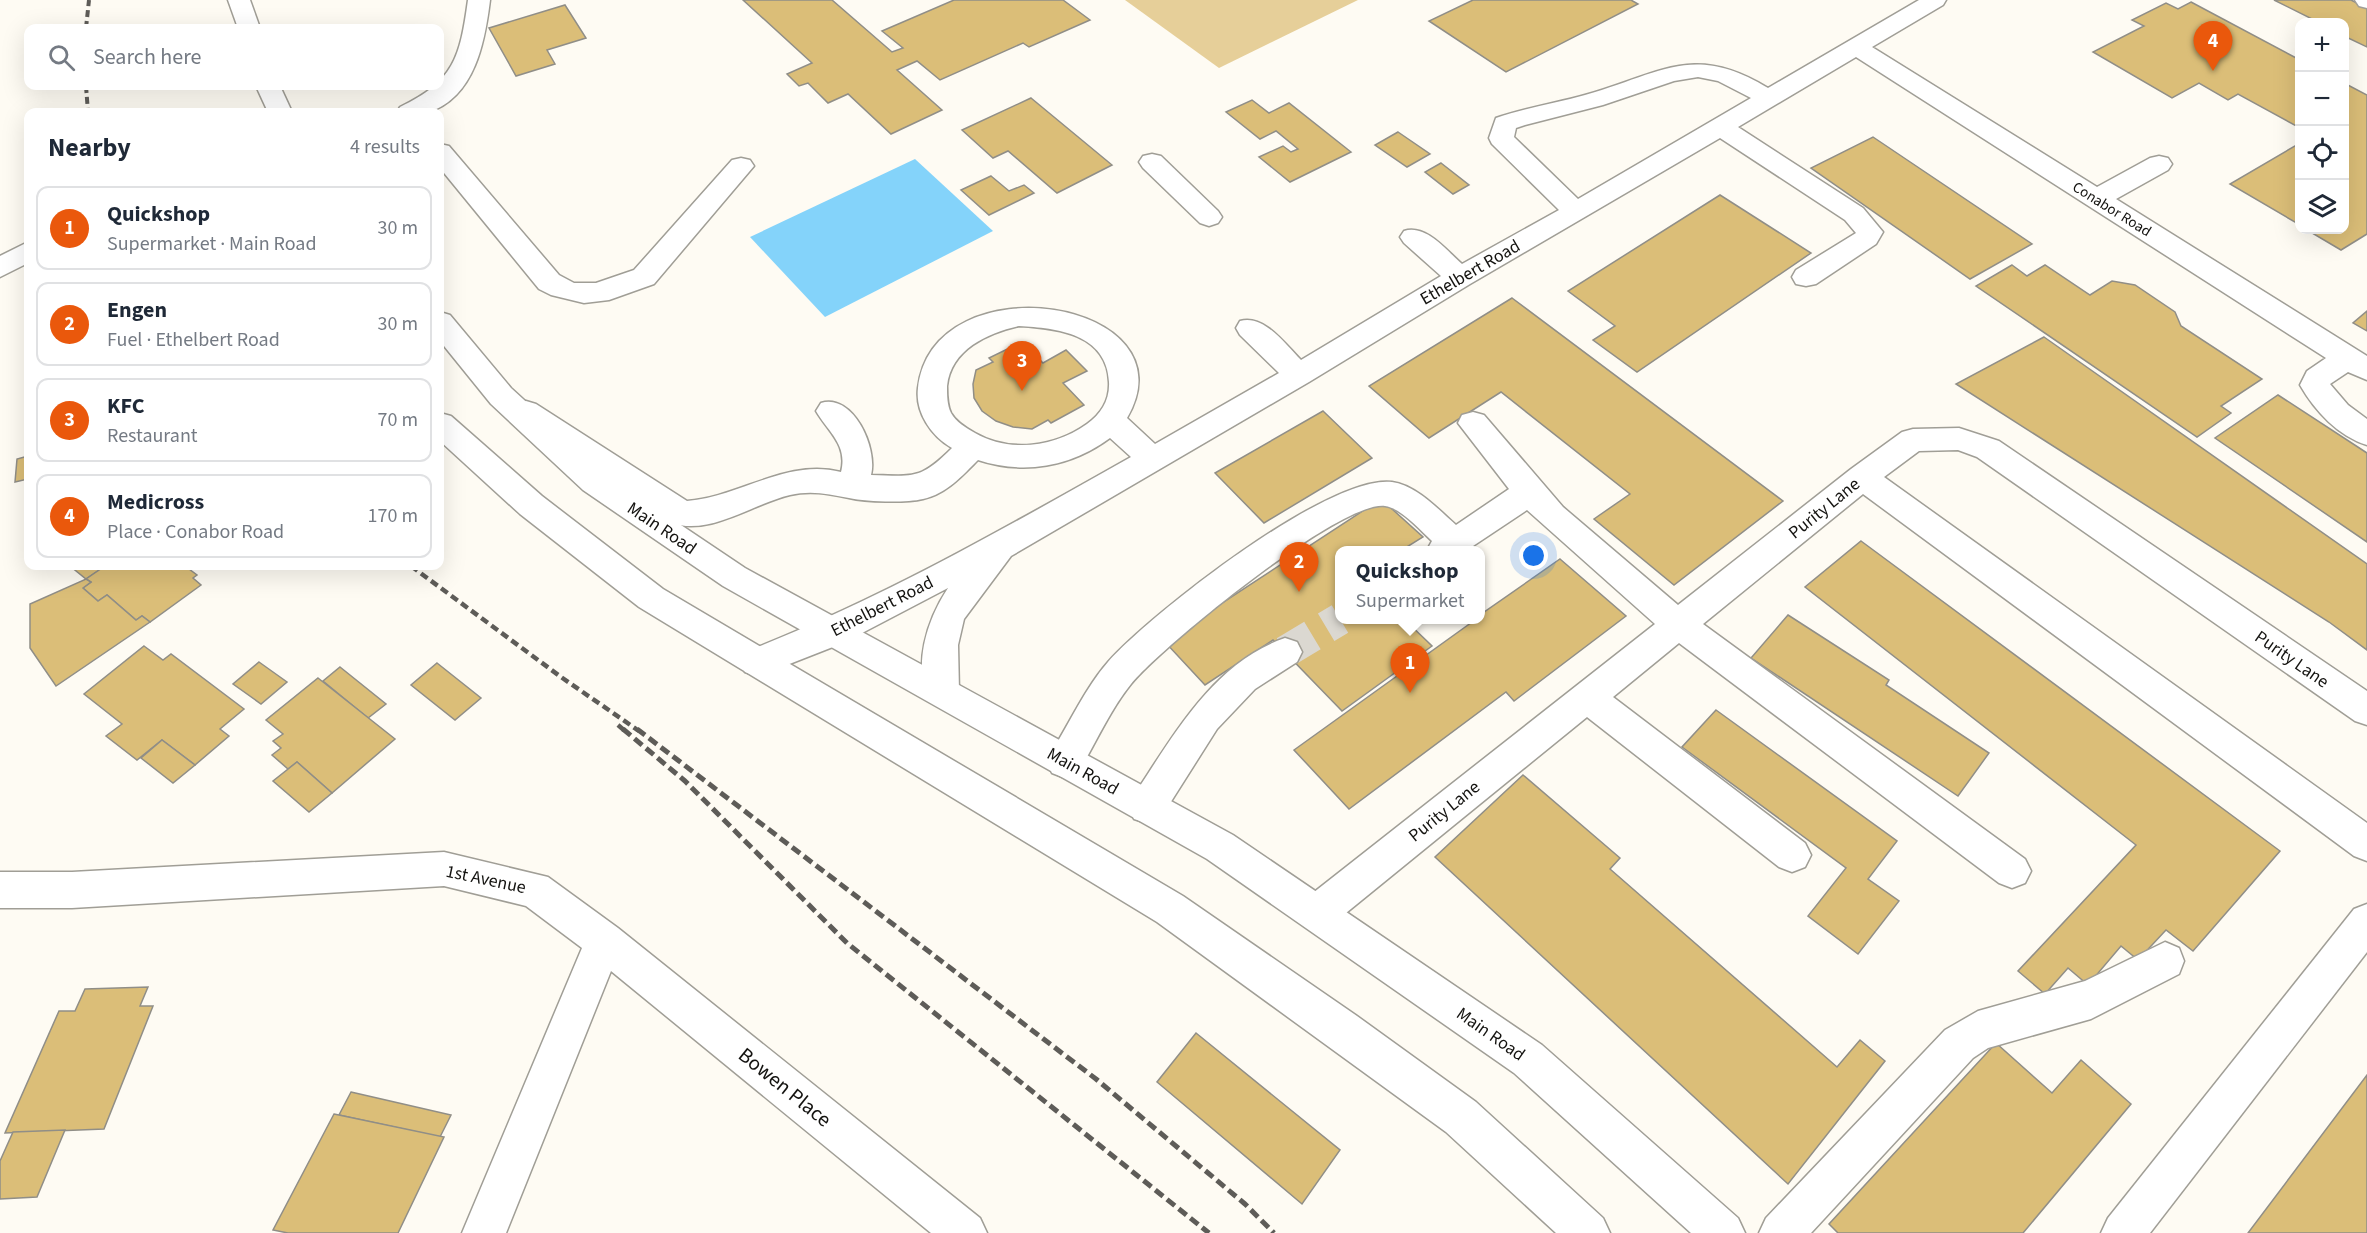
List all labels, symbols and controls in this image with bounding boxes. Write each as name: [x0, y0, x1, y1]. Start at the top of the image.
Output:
map controls: [2295, 18, 2349, 234]
button: +: [2295, 18, 2349, 72]
pin: 4: [2194, 22, 2232, 71]
search box: [24, 24, 444, 90]
icon: search: [45, 41, 78, 74]
text: Search here: [93, 41, 201, 73]
button: −: [2295, 72, 2349, 126]
button: locate: [2295, 126, 2349, 180]
text: Nearby: [48, 129, 131, 166]
text: 4 results: [350, 133, 420, 161]
street label: Conabor Road: [2068, 177, 2155, 242]
button: layers: [2295, 180, 2349, 234]
text: Quickshop: [107, 198, 210, 230]
text: 1: [64, 214, 75, 242]
text: 30 m: [378, 214, 418, 242]
text: Supermarket · Main Road: [107, 230, 317, 258]
street label: Ethelbert Road: [1416, 234, 1525, 311]
text: Engen: [107, 294, 167, 326]
text: 2: [64, 310, 75, 338]
text: 30 m: [378, 310, 418, 338]
text: Fuel · Ethelbert Road: [107, 326, 280, 354]
pin: 3: [1002, 342, 1042, 391]
text: KFC: [107, 390, 145, 422]
text: 3: [64, 406, 75, 434]
text: 70 m: [378, 406, 418, 434]
text: Restaurant: [107, 422, 198, 450]
street label: Purity Lane: [1783, 472, 1865, 545]
text: Medicross: [107, 486, 204, 518]
street label: Main Road: [622, 496, 701, 561]
text: 4: [64, 502, 75, 530]
text: 170 m: [368, 502, 418, 530]
text: Place · Conabor Road: [107, 518, 284, 546]
your location: [1519, 541, 1548, 570]
pin: 2: [1280, 542, 1318, 592]
popup: [1335, 546, 1485, 624]
text: Quickshop: [1355, 555, 1459, 587]
street label: Ethelbert Road: [827, 570, 938, 643]
text: Supermarket: [1355, 587, 1465, 615]
street label: Purity Lane: [2250, 625, 2334, 694]
pin: 1: [1390, 644, 1430, 693]
street label: Main Road: [1042, 741, 1123, 801]
street label: Purity Lane: [1403, 775, 1485, 848]
street label: 1st Avenue: [444, 859, 528, 900]
street label: Main Road: [1451, 1002, 1530, 1067]
street label: Bowen Place: [732, 1040, 838, 1134]

